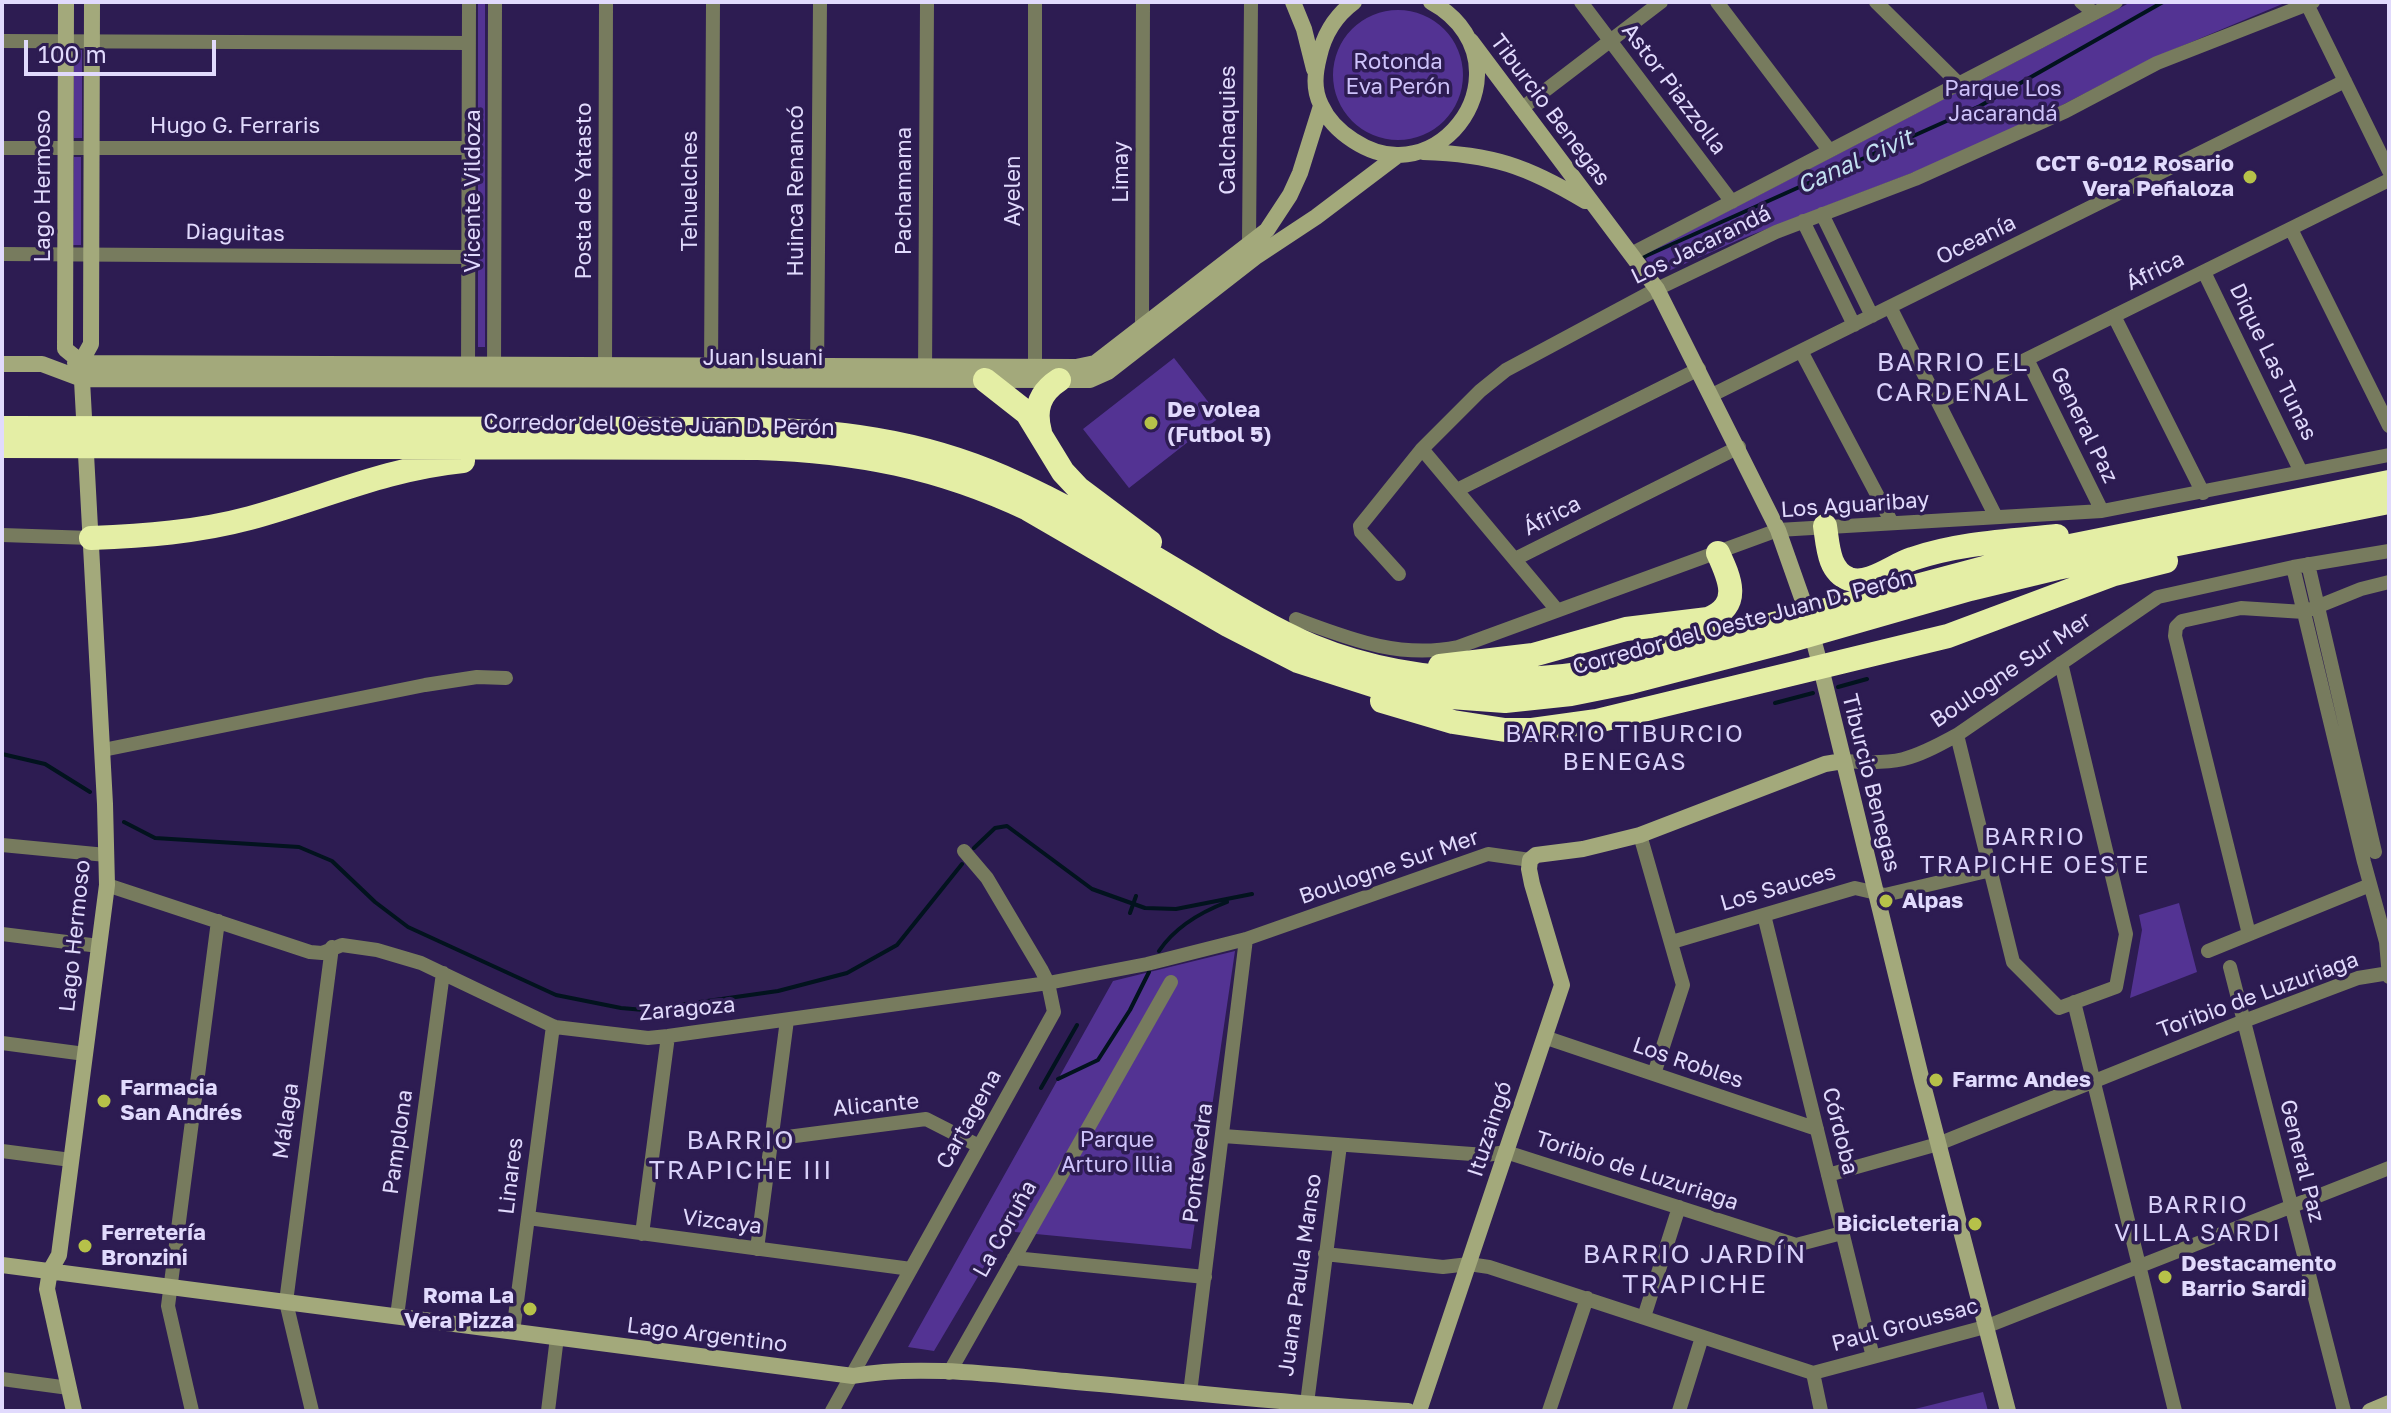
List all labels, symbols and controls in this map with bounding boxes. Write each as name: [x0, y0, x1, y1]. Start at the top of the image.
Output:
street label: Astor Piazzolla: [1616, 18, 1732, 160]
scale bar: [28, 24, 220, 74]
street label: Tiburcio Benegas: [1484, 29, 1616, 191]
text: 100 m: [38, 39, 107, 68]
park label: Rotonda Eva Perón: [1346, 49, 1450, 100]
street label: Calchaquies: [1215, 65, 1241, 195]
park label: Parque Los Jacarandá: [1944, 76, 2062, 128]
street label: Posta de Yatasto: [571, 103, 597, 279]
street label: Huinca Renancó: [783, 105, 809, 277]
street label: Lago Hermoso: [30, 109, 56, 263]
street label: Vicente Vildoza: [460, 109, 486, 273]
street label: Hugo G. Ferraris: [150, 113, 320, 139]
water label: Canal Civit: [1792, 124, 1918, 200]
street label: Pachamama: [891, 127, 917, 255]
street label: Tehuelches: [677, 131, 703, 251]
street label: Limay: [1108, 141, 1134, 203]
place label: CCT 6-012 Rosario Vera Peñaloza: [2035, 151, 2234, 202]
street label: Ayelen: [1000, 155, 1026, 227]
marker: CCT 6-012 Rosario Vera Peñaloza: [2241, 168, 2259, 186]
street label: Los Jacarandá: [1627, 200, 1775, 290]
street label: Oceanía: [1932, 209, 2020, 271]
street label: Diaguitas: [185, 219, 285, 247]
street label: África: [2122, 246, 2188, 296]
street label: Dique Las Tunas: [2224, 279, 2322, 445]
street label: Juan Isuani: [703, 345, 823, 371]
district label: BARRIO EL CARDENAL: [1876, 347, 2030, 408]
street label: General Paz: [2045, 363, 2123, 487]
place label: De volea (Futbol 5): [1167, 397, 1272, 448]
street label: Corredor del Oeste Juan D. Perón: [483, 409, 835, 441]
marker: De volea (Futbol 5): [1142, 414, 1160, 432]
street label: Los Aguaribay: [1780, 487, 1930, 523]
street label: África: [1519, 490, 1585, 542]
street label: Corredor del Oeste Juan D. Perón: [1570, 564, 1916, 680]
street label: Boulogne Sur Mer: [1926, 606, 2096, 734]
street label: Tiburcio Benegas: [1836, 691, 1906, 875]
district label: BARRIO TIBURCIO BENEGAS: [1505, 720, 1745, 776]
district label: BARRIO TRAPICHE OESTE: [1920, 823, 2150, 879]
street label: Boulogne Sur Mer: [1296, 824, 1482, 910]
street label: Lago Hermoso: [54, 859, 96, 1013]
street label: Los Sauces: [1717, 859, 1839, 917]
place label: Alpas: [1902, 888, 1963, 914]
marker: Alpas: [1877, 892, 1895, 910]
street label: Toribio de Luzuriaga: [2154, 946, 2362, 1044]
street label: Zaragoza: [638, 992, 736, 1026]
street label: Los Robles: [1629, 1032, 1747, 1094]
street label: Cartagena: [931, 1065, 1007, 1173]
place label: Farmc Andes: [1952, 1067, 2091, 1093]
marker: Farmc Andes: [1927, 1071, 1945, 1089]
place label: Farmacia San Andrés: [120, 1075, 242, 1126]
street label: Ituzaingó: [1462, 1078, 1518, 1180]
street label: Málaga: [268, 1081, 304, 1161]
street label: Córdoba: [1816, 1085, 1864, 1177]
street label: Pamplona: [378, 1088, 418, 1196]
street label: Alicante: [832, 1088, 920, 1122]
marker: Farmacia San Andrés: [95, 1092, 113, 1110]
street label: General Paz: [2274, 1097, 2330, 1225]
street label: Pontevedra: [1178, 1101, 1218, 1225]
district label: BARRIO TRAPICHE III: [649, 1125, 833, 1186]
street label: Toribio de Luzuriaga: [1532, 1126, 1742, 1216]
park label: Parque Arturo Illia: [1061, 1127, 1173, 1178]
street label: Linares: [493, 1136, 529, 1216]
street label: Juana Paula Manso: [1273, 1172, 1327, 1378]
street label: La Coruña: [968, 1176, 1042, 1282]
district label: BARRIO VILLA SARDI: [2114, 1191, 2282, 1247]
street label: Vizcaya: [681, 1204, 763, 1240]
place label: Bicicleteria: [1837, 1211, 1959, 1237]
marker: Bicicleteria: [1966, 1215, 1984, 1233]
place label: Ferretería Bronzini: [101, 1220, 206, 1272]
marker: Ferretería Bronzini: [76, 1237, 94, 1255]
district label: BARRIO JARDÍN TRAPICHE: [1583, 1239, 1807, 1300]
place label: Destacamento Barrio Sardi: [2181, 1251, 2336, 1302]
marker: Destacamento Barrio Sardi: [2156, 1268, 2174, 1286]
place label: Roma La Vera Pizza: [404, 1283, 514, 1334]
street label: Paul Groussac: [1829, 1293, 1981, 1357]
marker: Roma La Vera Pizza: [521, 1300, 539, 1318]
street label: Lago Argentino: [625, 1312, 789, 1358]

